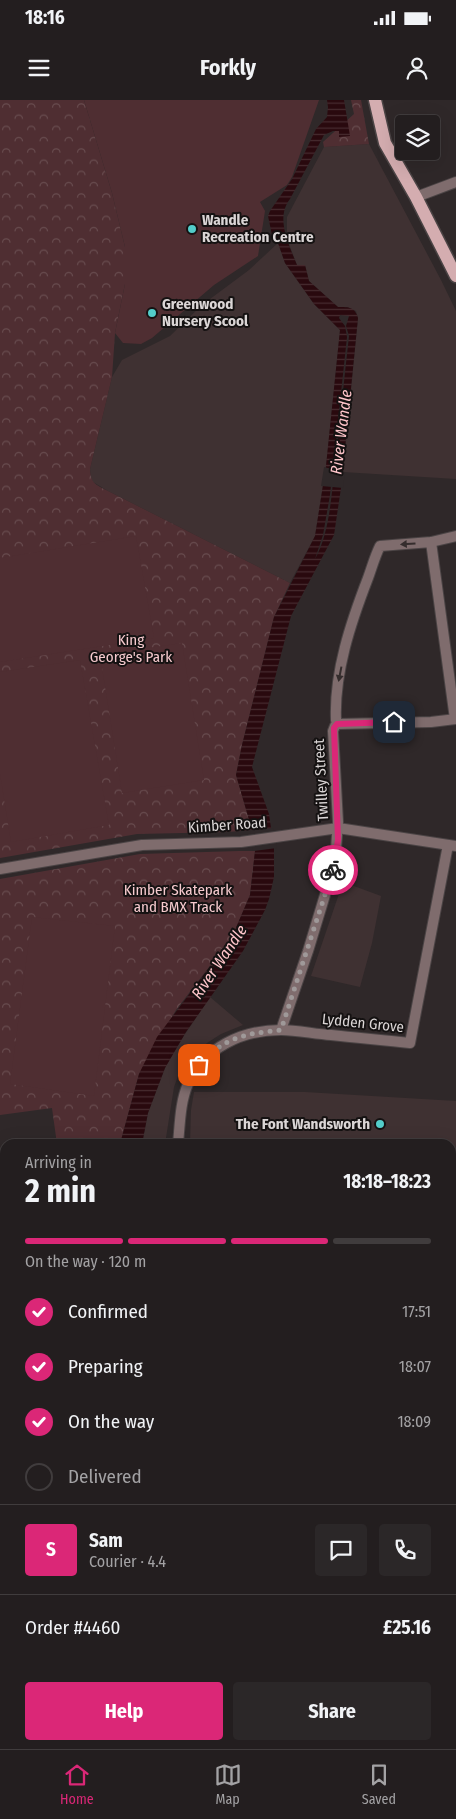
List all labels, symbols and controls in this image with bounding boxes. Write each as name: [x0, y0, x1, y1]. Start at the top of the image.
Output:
text: 18:16: [25, 6, 65, 29]
icon: menu: [25, 54, 53, 82]
text: Forkly: [200, 54, 256, 81]
icon: person: [403, 54, 431, 82]
map controls: [395, 115, 440, 160]
button: layers: [395, 115, 440, 160]
place label: Wandle Recreation Centre: [202, 211, 314, 246]
marker: Wandle Recreation Centre: [186, 223, 198, 235]
place label: Greenwood Nursery Scool: [162, 295, 249, 330]
marker: Greenwood Nursery Scool: [146, 307, 158, 319]
water label: River Wandle: [326, 388, 356, 475]
one-way arrow: [400, 540, 416, 548]
park label: King George's Park: [90, 631, 172, 666]
one-way arrow: [335, 666, 343, 682]
pin: [373, 701, 415, 743]
icon: home: [380, 708, 408, 736]
street label: Twilley Street: [310, 738, 332, 822]
street label: Kimber Road: [187, 813, 267, 837]
courier: [308, 845, 358, 895]
icon: bike: [319, 856, 347, 884]
park label: Kimber Skatepark and BMX Track: [124, 881, 232, 916]
water label: River Wandle: [187, 921, 251, 1003]
street label: Lydden Grove: [321, 1010, 405, 1036]
pin: [178, 1044, 220, 1086]
icon: bag: [185, 1051, 213, 1079]
place label: The Font Wandsworth: [236, 1115, 370, 1133]
marker: The Font Wandsworth: [374, 1118, 386, 1130]
text: Arriving in: [25, 1153, 92, 1172]
text: 18:18–18:23: [343, 1170, 431, 1193]
text: 2 min: [25, 1172, 96, 1210]
text: On the way · 120 m: [25, 1252, 146, 1271]
icon: check: [25, 1298, 53, 1326]
text: Confirmed: [68, 1300, 148, 1323]
text: 17:51: [402, 1302, 431, 1321]
icon: check: [25, 1353, 53, 1381]
text: Preparing: [68, 1355, 143, 1378]
text: 18:07: [399, 1357, 431, 1376]
icon: check: [25, 1408, 53, 1436]
text: On the way: [68, 1410, 154, 1433]
text: 18:09: [397, 1412, 431, 1431]
text: Delivered: [68, 1465, 142, 1488]
button: chat: [315, 1524, 367, 1576]
button: phone: [379, 1524, 431, 1576]
text: Sam: [89, 1529, 123, 1552]
text: S: [46, 1538, 56, 1561]
text: Courier · 4.4: [89, 1552, 166, 1571]
text: Order #4460: [25, 1616, 120, 1639]
text: £25.16: [383, 1616, 431, 1639]
button: Help: [25, 1682, 223, 1740]
button: Share: [233, 1682, 431, 1740]
tab: Home: [60, 1761, 94, 1808]
tab: Map: [214, 1761, 242, 1808]
tab: Saved: [362, 1761, 396, 1808]

